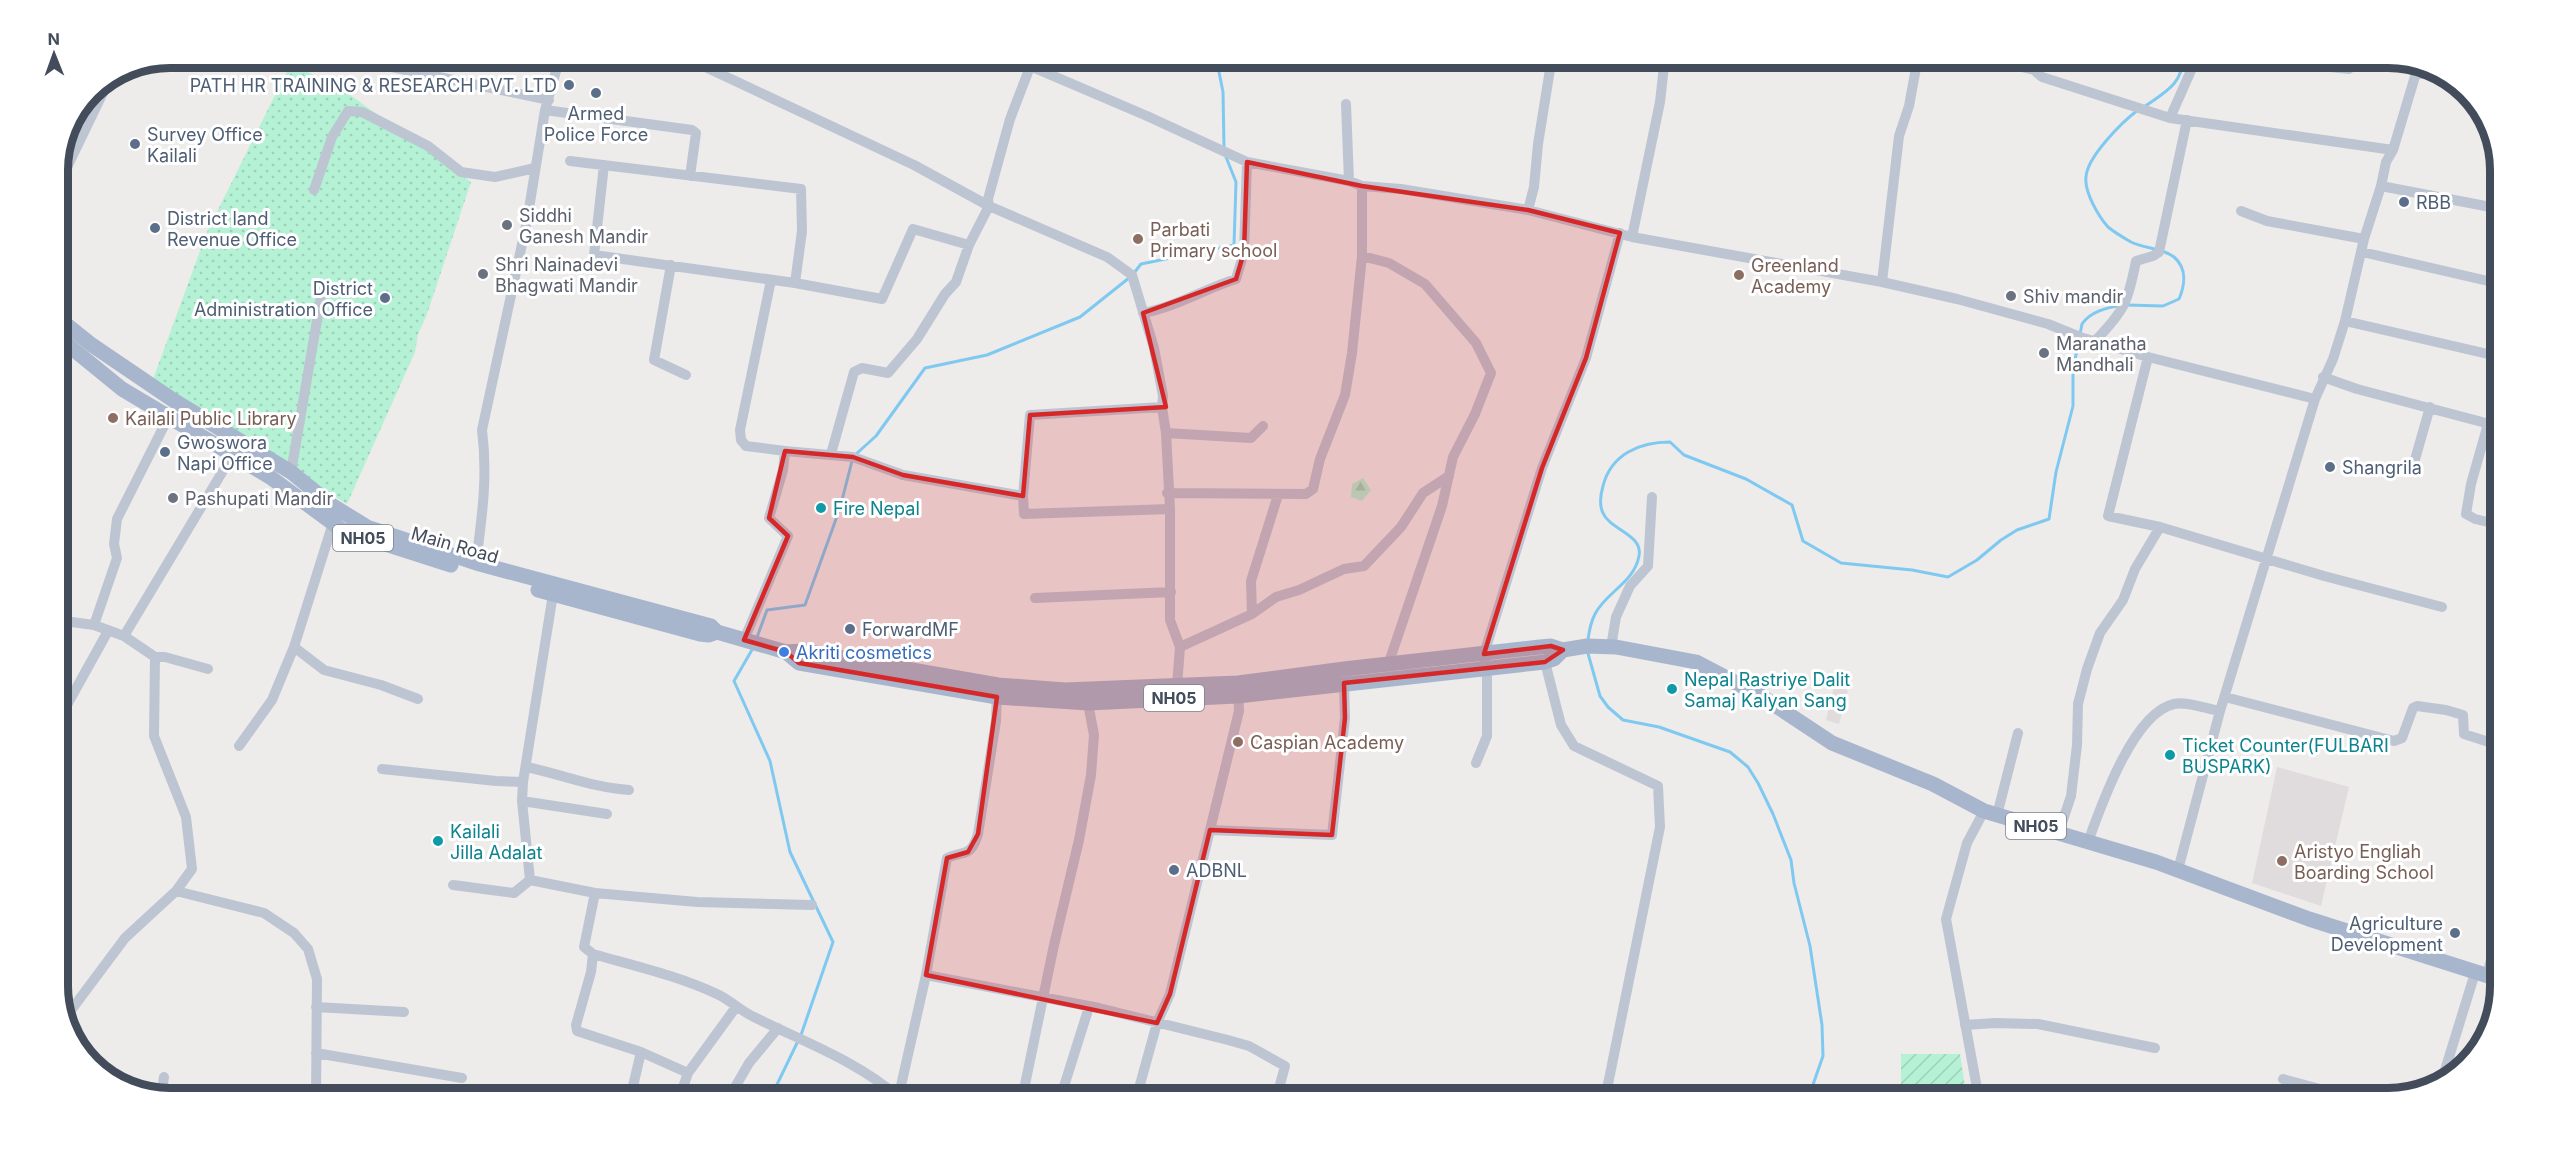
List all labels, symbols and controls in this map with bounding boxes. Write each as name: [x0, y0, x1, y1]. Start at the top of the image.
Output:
north arrow: [24, 24, 84, 84]
text: N: [47, 29, 60, 49]
place label: PATH HR TRAINING & RESEARCH PVT. LTD: [190, 75, 557, 96]
marker: PATH HR TRAINING & RESEARCH PVT. LTD: [562, 78, 576, 92]
marker: Armed Police Force: [589, 86, 603, 100]
place label: Armed Police Force: [544, 103, 648, 145]
place label: Survey Office Kailali: [147, 124, 263, 166]
marker: Survey Office Kailali: [128, 137, 142, 151]
place label: RBB: [2416, 192, 2451, 213]
marker: RBB: [2397, 195, 2411, 209]
place label: Siddhi Ganesh Mandir: [519, 205, 648, 247]
place label: District land Revenue Office: [167, 208, 297, 250]
marker: Siddhi Ganesh Mandir: [500, 218, 514, 232]
place label: Parbati Primary school: [1150, 219, 1277, 261]
marker: District land Revenue Office: [148, 221, 162, 235]
marker: Parbati Primary school: [1131, 232, 1145, 246]
place label: Shri Nainadevi Bhagwati Mandir: [495, 254, 638, 296]
place label: Greenland Academy: [1751, 255, 1839, 297]
marker: Shri Nainadevi Bhagwati Mandir: [476, 267, 490, 281]
marker: Greenland Academy: [1732, 268, 1746, 282]
place label: District Administration Office: [194, 278, 373, 320]
place label: Shiv mandir: [2023, 286, 2124, 307]
marker: Shiv mandir: [2004, 289, 2018, 303]
marker: District Administration Office: [378, 291, 392, 305]
place label: Maranatha Mandhali: [2056, 333, 2147, 375]
marker: Maranatha Mandhali: [2037, 346, 2051, 360]
place label: Kailali Public Library: [125, 408, 297, 429]
marker: Kailali Public Library: [106, 411, 120, 425]
place label: Gwoswora Napi Office: [177, 432, 273, 474]
marker: Gwoswora Napi Office: [158, 445, 172, 459]
place label: Shangrila: [2342, 457, 2422, 478]
marker: Shangrila: [2323, 460, 2337, 474]
place label: Pashupati Mandir: [185, 488, 333, 509]
marker: Pashupati Mandir: [166, 491, 180, 505]
place label: Fire Nepal: [833, 498, 920, 519]
marker: Fire Nepal: [814, 501, 828, 515]
street label: Main Road: [409, 523, 501, 567]
road number: NH05: [333, 525, 393, 551]
place label: ForwardMF: [862, 619, 959, 640]
marker: ForwardMF: [843, 622, 857, 636]
place label: Akriti cosmetics: [796, 642, 932, 663]
marker: Akriti cosmetics: [777, 645, 791, 659]
place label: Nepal Rastriye Dalit Samaj Kalyan Sang: [1684, 669, 1850, 711]
marker: Nepal Rastriye Dalit Samaj Kalyan Sang: [1665, 682, 1679, 696]
road number: NH05: [1144, 685, 1204, 711]
place label: Caspian Academy: [1250, 732, 1404, 753]
marker: Caspian Academy: [1231, 735, 1245, 749]
place label: Ticket Counter(FULBARI BUSPARK): [2182, 735, 2389, 777]
marker: Ticket Counter(FULBARI BUSPARK): [2163, 748, 2177, 762]
road number: NH05: [2006, 813, 2066, 839]
place label: Kailali Jilla Adalat: [450, 821, 543, 863]
marker: Kailali Jilla Adalat: [431, 834, 445, 848]
place label: Aristyo Engliah Boarding School: [2294, 841, 2434, 883]
marker: Aristyo Engliah Boarding School: [2275, 854, 2289, 868]
place label: ADBNL: [1186, 860, 1247, 881]
marker: ADBNL: [1167, 863, 1181, 877]
place label: Agriculture Development: [2331, 913, 2443, 955]
marker: Agriculture Development: [2448, 926, 2462, 940]

